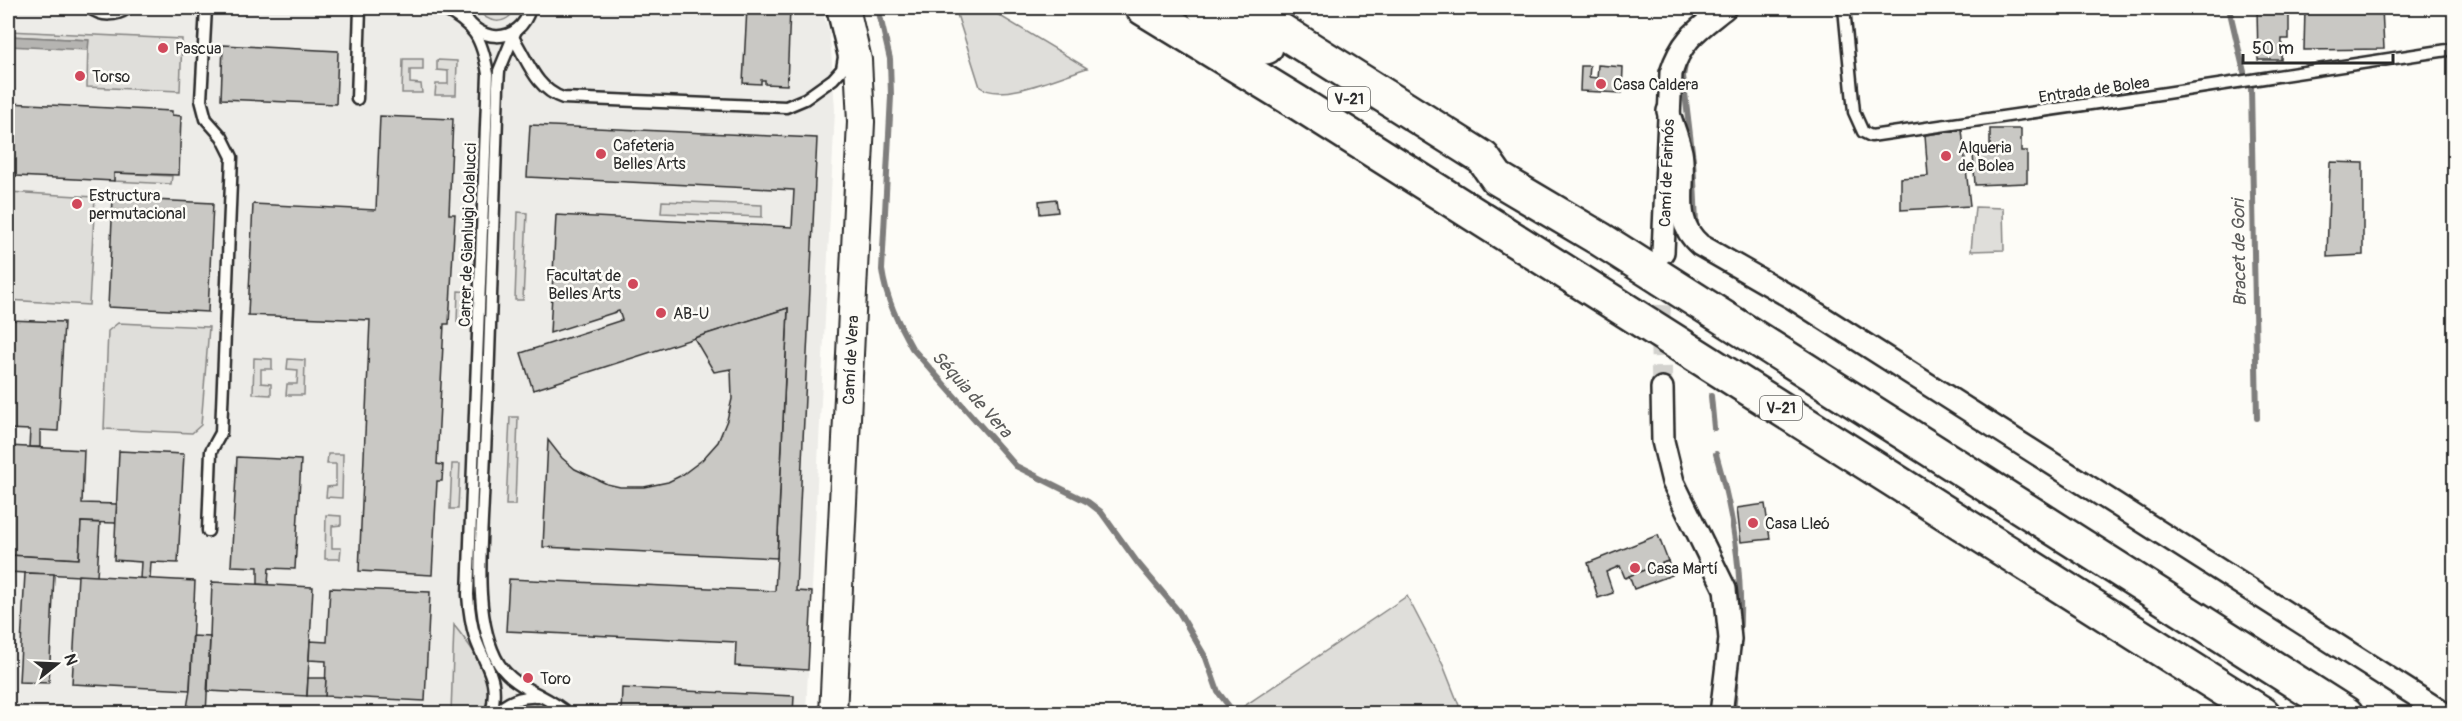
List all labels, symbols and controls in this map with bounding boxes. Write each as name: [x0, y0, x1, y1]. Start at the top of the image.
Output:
scale bar: [2243, 27, 2393, 65]
text: 50 m: [2252, 37, 2294, 60]
place label: Pascua: [175, 39, 221, 59]
marker: Pascua: [156, 41, 170, 55]
place label: Torso: [92, 67, 131, 87]
marker: Torso: [73, 69, 87, 83]
street label: Entrada de Bolea: [2037, 72, 2151, 108]
place label: Casa Caldera: [1613, 75, 1699, 95]
marker: Casa Caldera: [1594, 77, 1608, 91]
road number: V-21: [1328, 87, 1370, 111]
street label: Camí de Farinós: [1655, 119, 1679, 228]
place label: Cafeteria Belles Arts: [613, 136, 686, 174]
place label: Alqueria de Bolea: [1958, 138, 2014, 176]
street label: Carrer de Gianluigi Colalucci: [455, 143, 481, 327]
marker: Cafeteria Belles Arts: [594, 147, 608, 161]
marker: Alqueria de Bolea: [1939, 149, 1953, 163]
place label: Estructura permutacional: [89, 186, 186, 224]
water label: Bracet de Gori: [2227, 196, 2252, 307]
marker: Estructura permutacional: [70, 197, 84, 211]
place label: Facultat de Belles Arts: [546, 266, 621, 304]
marker: Facultat de Belles Arts: [626, 277, 640, 291]
place label: AB-U: [673, 304, 709, 324]
marker: AB-U: [654, 306, 668, 320]
street label: Camí de Vera: [839, 315, 863, 405]
water label: Séquia de Vera: [927, 346, 1018, 444]
road number: V-21: [1760, 396, 1802, 420]
place label: Casa Lleó: [1765, 514, 1830, 534]
marker: Casa Lleó: [1746, 516, 1760, 530]
place label: Casa Martí: [1647, 559, 1718, 579]
marker: Casa Martí: [1628, 561, 1642, 575]
north arrow: [27, 634, 87, 694]
text: N: [59, 651, 82, 668]
place label: Toro: [540, 669, 571, 689]
marker: Toro: [521, 671, 535, 685]

